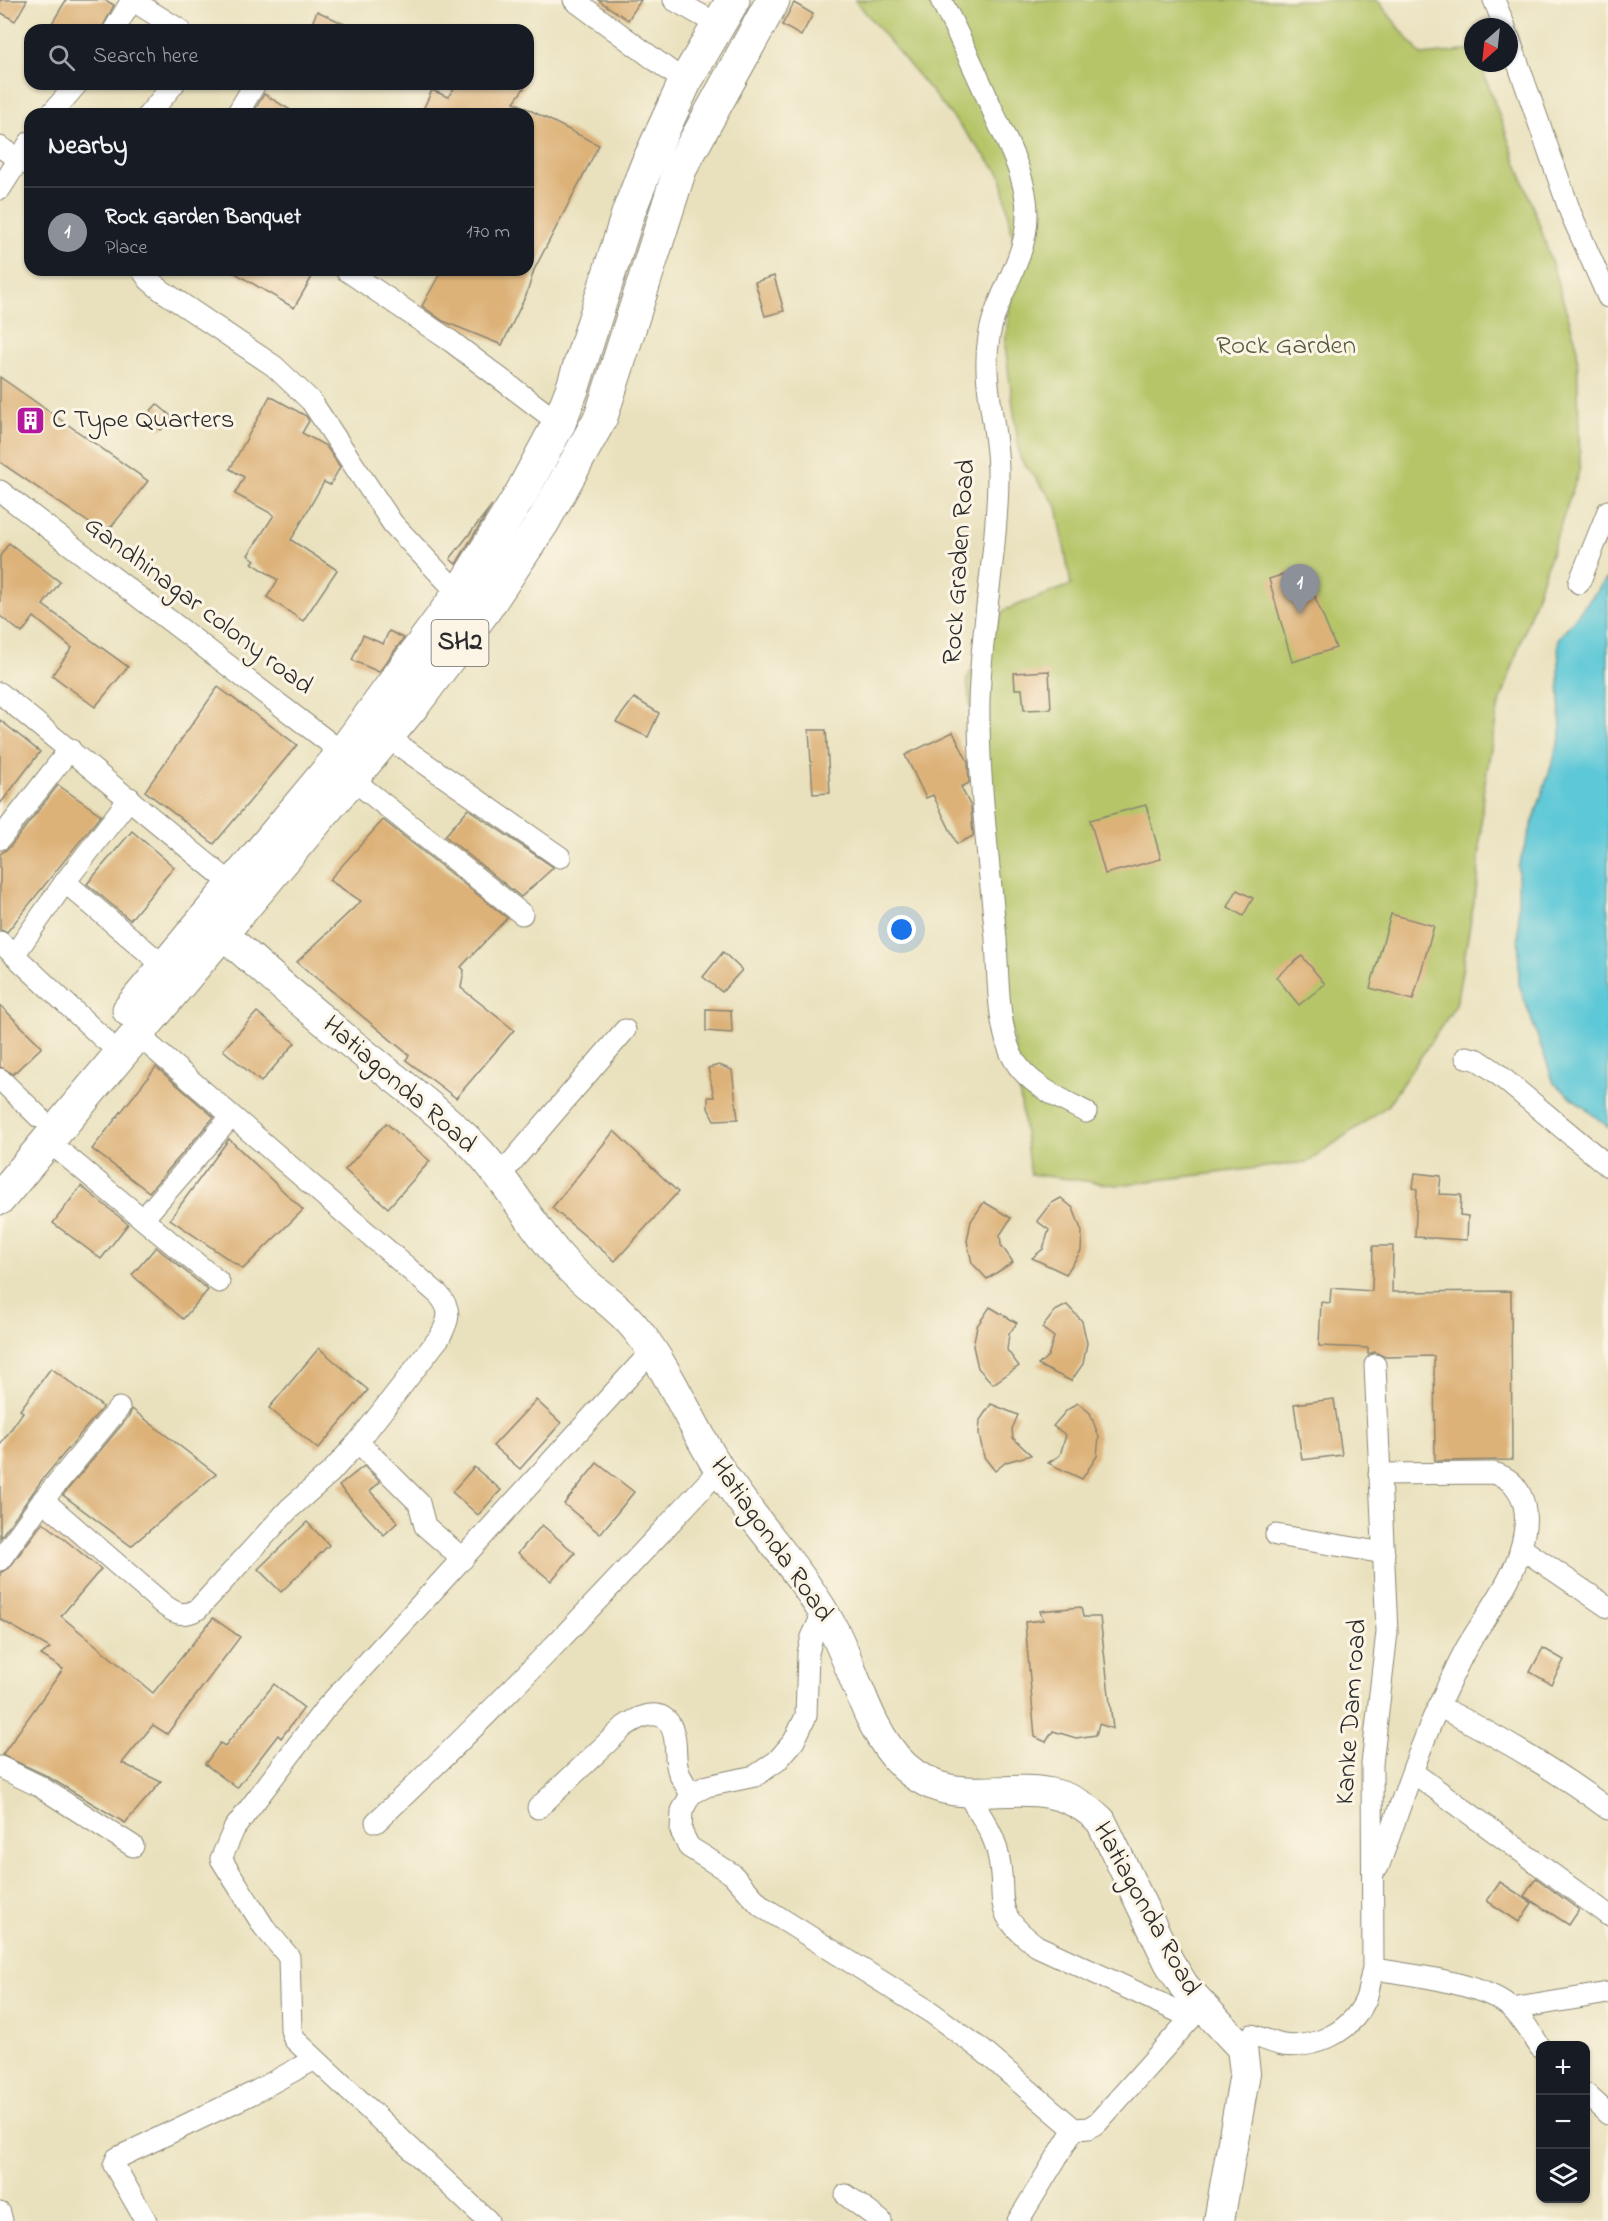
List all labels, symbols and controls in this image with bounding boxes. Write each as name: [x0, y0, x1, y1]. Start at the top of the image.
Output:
north arrow: [1464, 18, 1518, 72]
search box: [24, 24, 534, 90]
icon: search: [45, 41, 78, 74]
text: Search here: [93, 41, 198, 73]
text: Nearby: [48, 128, 127, 166]
text: Rock Garden Banquet: [105, 202, 301, 234]
text: 1: [64, 218, 71, 247]
text: 170 m: [466, 218, 510, 247]
text: Place: [105, 234, 147, 263]
park label: Rock Garden: [1216, 327, 1356, 366]
place label: C Type Quarters: [52, 401, 234, 440]
building icon: C Type Quarters: [15, 404, 47, 436]
street label: Rock Graden Road: [933, 458, 987, 666]
street label: Gandhinagar colony road: [75, 507, 321, 705]
pin: 1: [1280, 564, 1320, 614]
road number: SH2: [432, 620, 488, 666]
your location: [887, 915, 916, 944]
street label: Hatiagonda Road: [313, 1007, 485, 1163]
street label: Hatiagonda Road: [700, 1450, 842, 1630]
street label: Kanke Dam road: [1326, 1618, 1378, 1806]
street label: Hatiagonda Road: [1082, 1815, 1210, 2003]
map controls: [1536, 2041, 1590, 2203]
button: +: [1536, 2041, 1590, 2095]
button: −: [1536, 2095, 1590, 2149]
button: layers: [1536, 2149, 1590, 2203]

